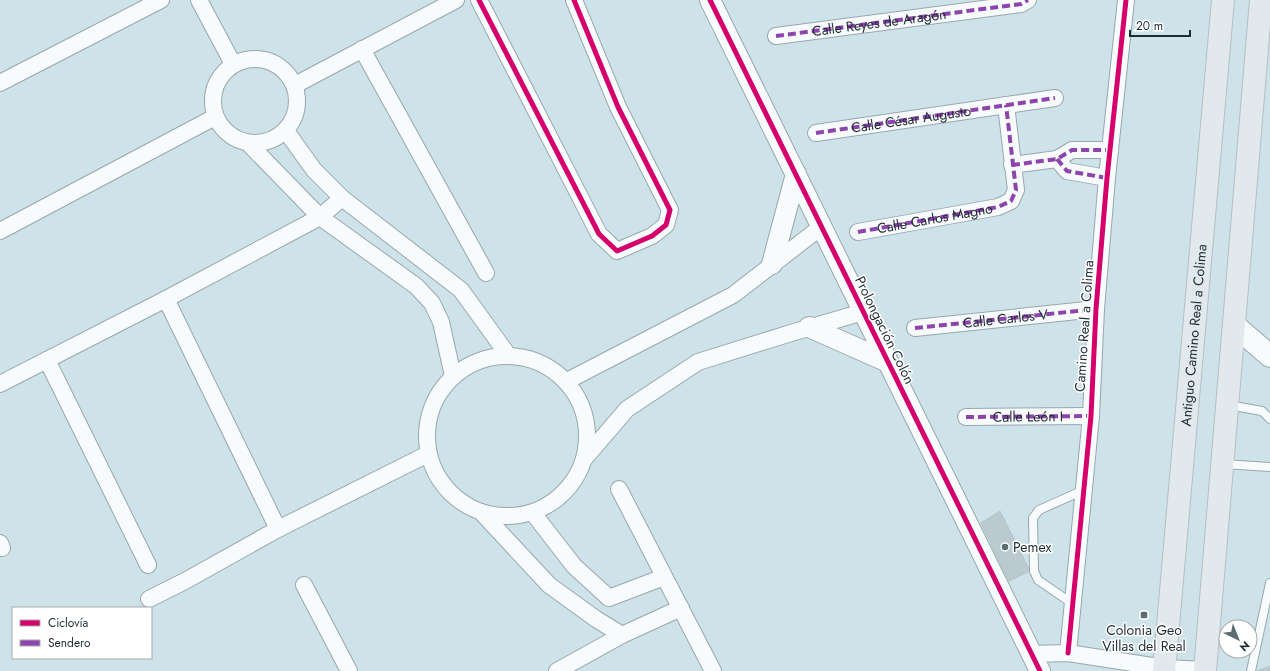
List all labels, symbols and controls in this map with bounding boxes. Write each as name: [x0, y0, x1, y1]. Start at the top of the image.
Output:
street label: Calle Reyes de Aragón: [811, 4, 947, 41]
scale bar: [1130, 12, 1190, 38]
text: 20 m: [1136, 17, 1163, 35]
street label: Calle César Augusto: [850, 100, 973, 138]
street label: Calle Carlos Magno: [875, 198, 995, 238]
street label: Antiguo Camino Real a Colima: [1176, 243, 1211, 427]
street label: Camino Real a Colima: [1069, 259, 1099, 393]
street label: Prolongación Colón: [850, 273, 920, 387]
street label: Calle Carlos V: [962, 304, 1050, 333]
street label: Calle León I: [993, 406, 1063, 427]
place label: Pemex: [1013, 537, 1051, 557]
marker: Pemex: [1000, 542, 1010, 552]
legend: [12, 607, 152, 659]
marker: Colonia Geo Villas del Real: [1139, 610, 1149, 620]
text: Ciclovía: [48, 614, 89, 632]
north arrow: [1218, 619, 1258, 659]
place label: Colonia Geo Villas del Real: [1102, 620, 1186, 656]
text: Sendero: [48, 634, 91, 652]
text: N: [1236, 637, 1253, 655]

